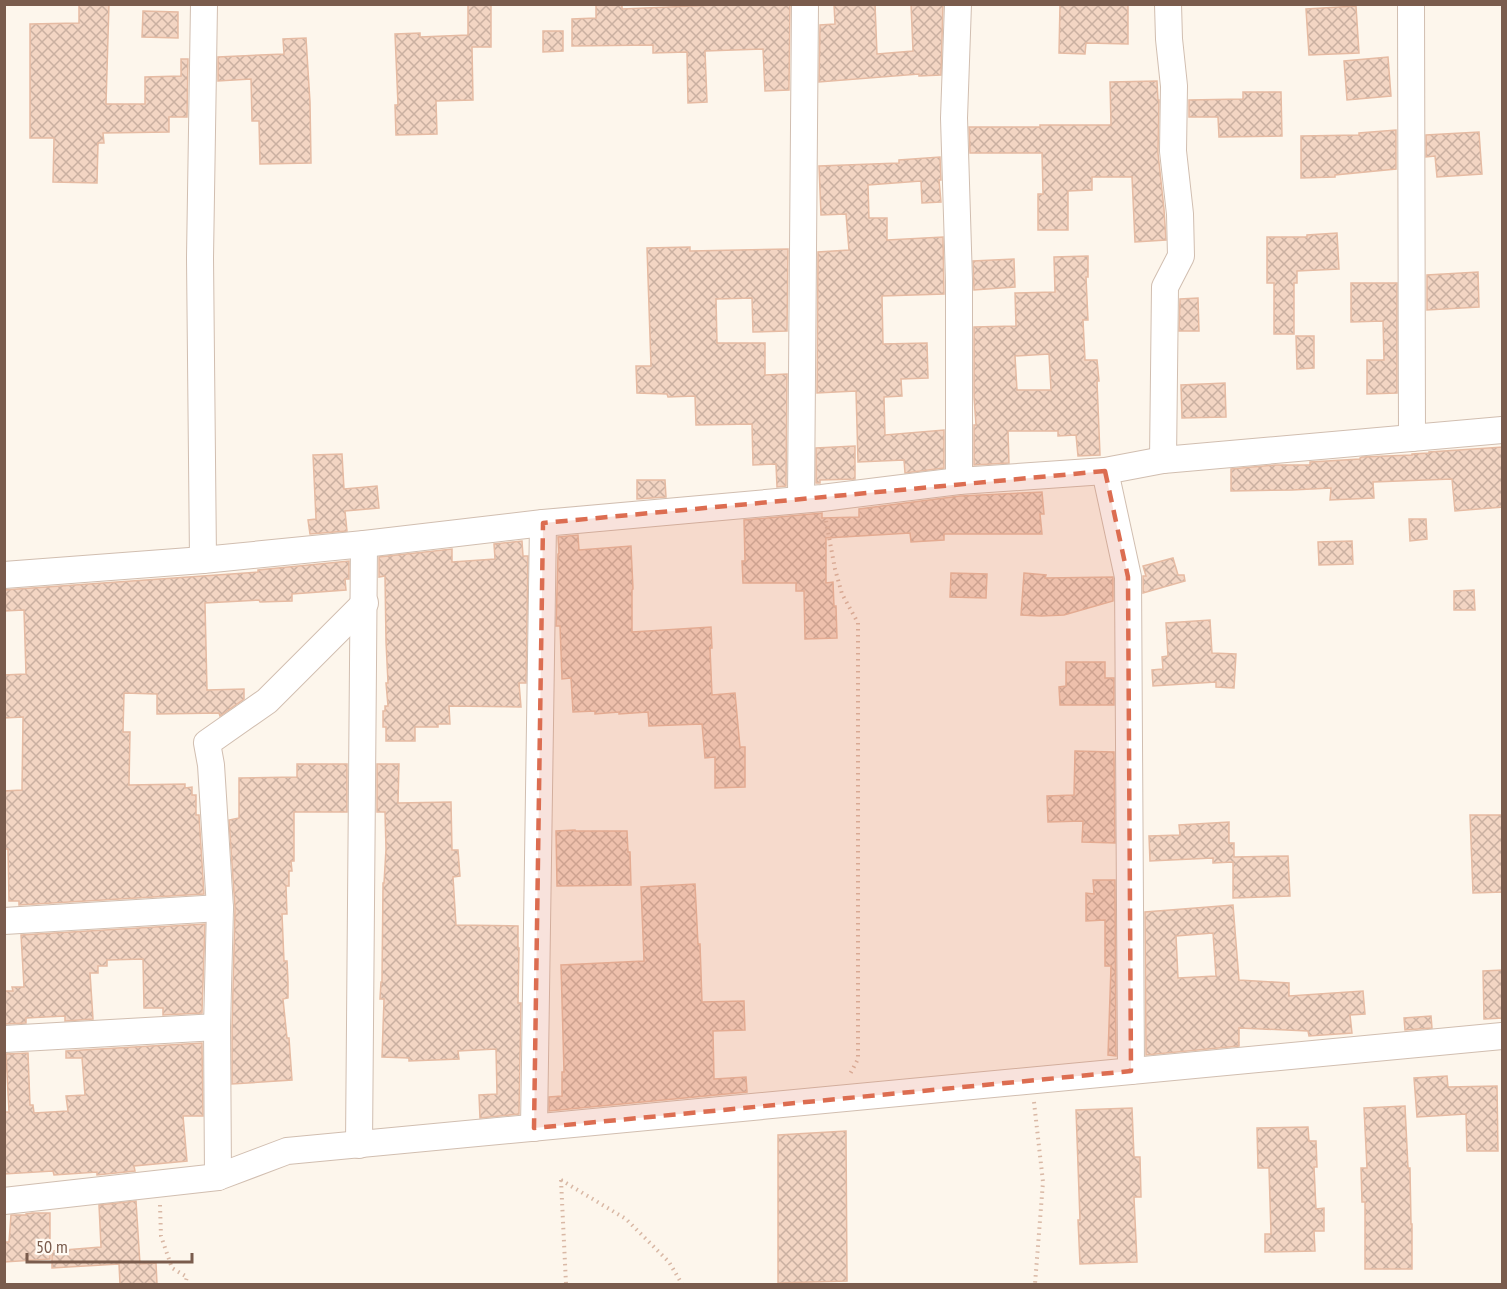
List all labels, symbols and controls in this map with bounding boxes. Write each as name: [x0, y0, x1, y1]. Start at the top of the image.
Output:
scale bar: [27, 1226, 192, 1264]
text: 50 m: [36, 1235, 68, 1258]

